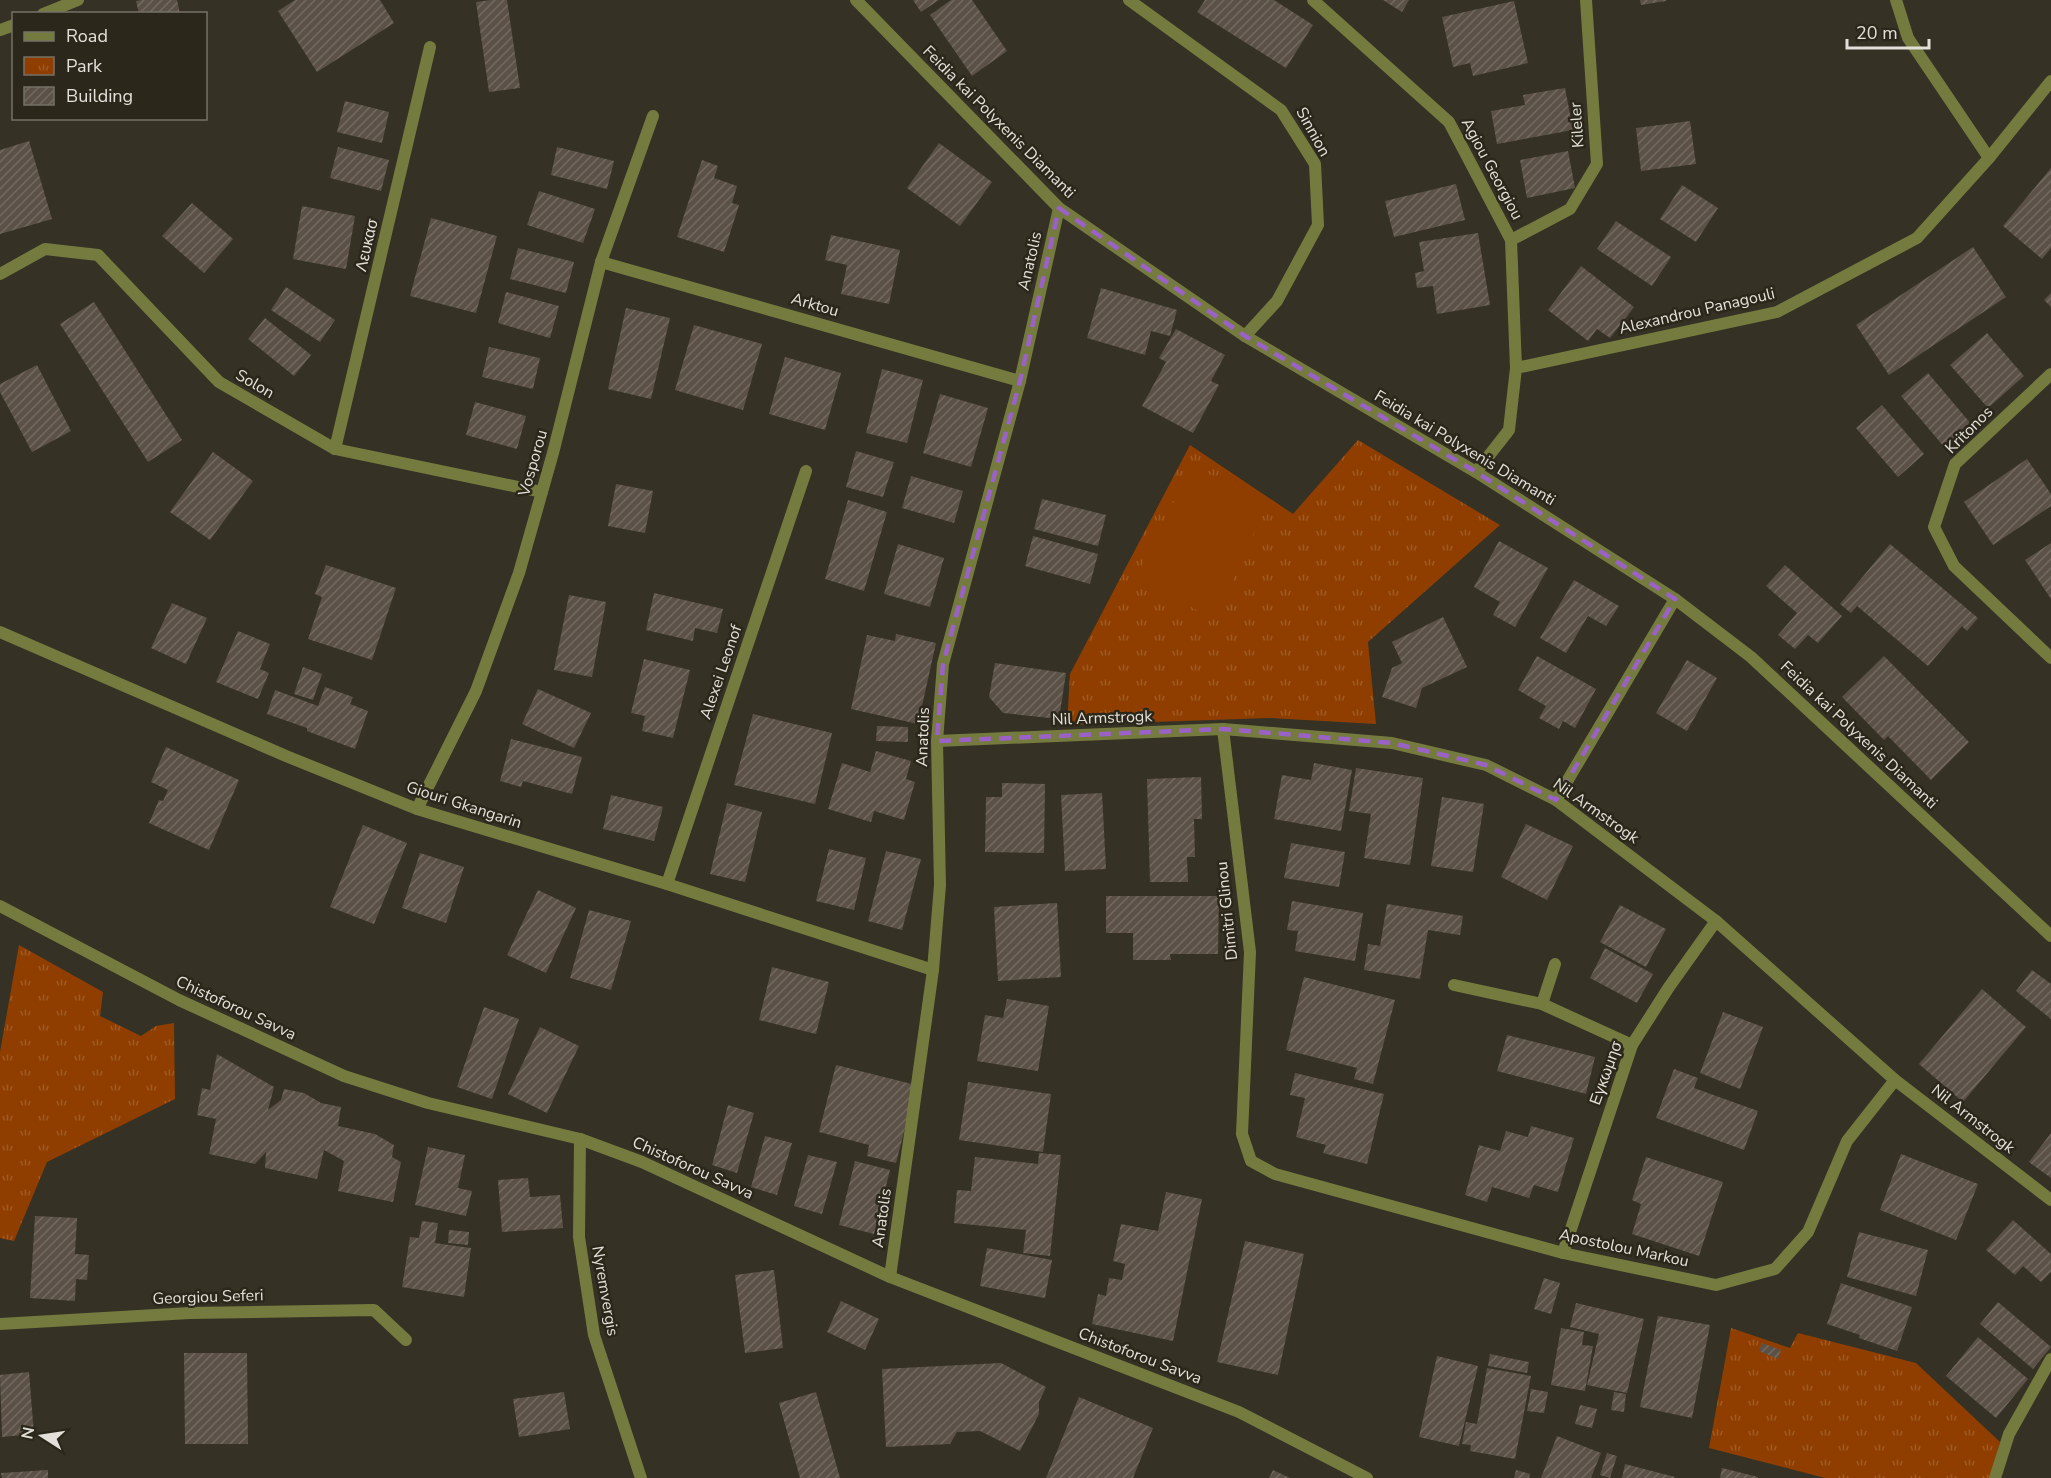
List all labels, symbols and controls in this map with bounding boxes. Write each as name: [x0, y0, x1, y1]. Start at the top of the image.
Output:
legend: [12, 12, 207, 120]
scale bar: [1847, 12, 1930, 50]
text: 20 m: [1856, 21, 1898, 45]
text: Road: [66, 24, 108, 48]
street label: Feidia kai Polyxenis Diamanti: [918, 41, 1080, 203]
text: Park: [66, 54, 103, 78]
text: Building: [66, 84, 133, 108]
street label: Kileler: [1564, 101, 1590, 149]
street label: Sinnion: [1290, 103, 1336, 161]
street label: Agiou Georgiou: [1456, 114, 1528, 224]
street label: Λευκασ: [350, 216, 384, 274]
street label: Anatolis: [1013, 229, 1047, 293]
street label: Alexandrou Panagouli: [1617, 282, 1777, 340]
street label: Arktou: [789, 288, 841, 322]
street label: Solon: [232, 364, 278, 404]
street label: Feidia kai Polyxenis Diamanti: [1370, 385, 1560, 511]
street label: Kritonos: [1940, 401, 1998, 459]
street label: Vosporou: [513, 427, 553, 500]
street label: Alexei Leonof: [695, 621, 748, 722]
street label: Feidia kai Polyxenis Diamanti: [1776, 656, 1942, 814]
street label: Nil Armstrogk: [1051, 705, 1154, 731]
street label: Anatolis: [911, 707, 935, 767]
street label: Nil Armstrogk: [1548, 773, 1644, 849]
street label: Giouri Gkangarin: [403, 776, 525, 834]
street label: Dimitri Glinou: [1211, 861, 1243, 961]
street label: Chistoforou Savva: [172, 970, 300, 1046]
street label: Εγκωμησ: [1584, 1038, 1628, 1108]
street label: Nil Armstrogk: [1927, 1079, 2020, 1159]
street label: Chistoforou Savva: [629, 1131, 757, 1205]
street label: Anatolis: [867, 1187, 897, 1249]
street label: Apostolou Markou: [1557, 1224, 1691, 1272]
street label: Nyremvergis: [586, 1244, 624, 1338]
street label: Georgiou Seferi: [152, 1284, 264, 1310]
street label: Chistoforou Savva: [1075, 1322, 1205, 1390]
north arrow: [12, 1406, 72, 1466]
text: N: [16, 1425, 40, 1441]

